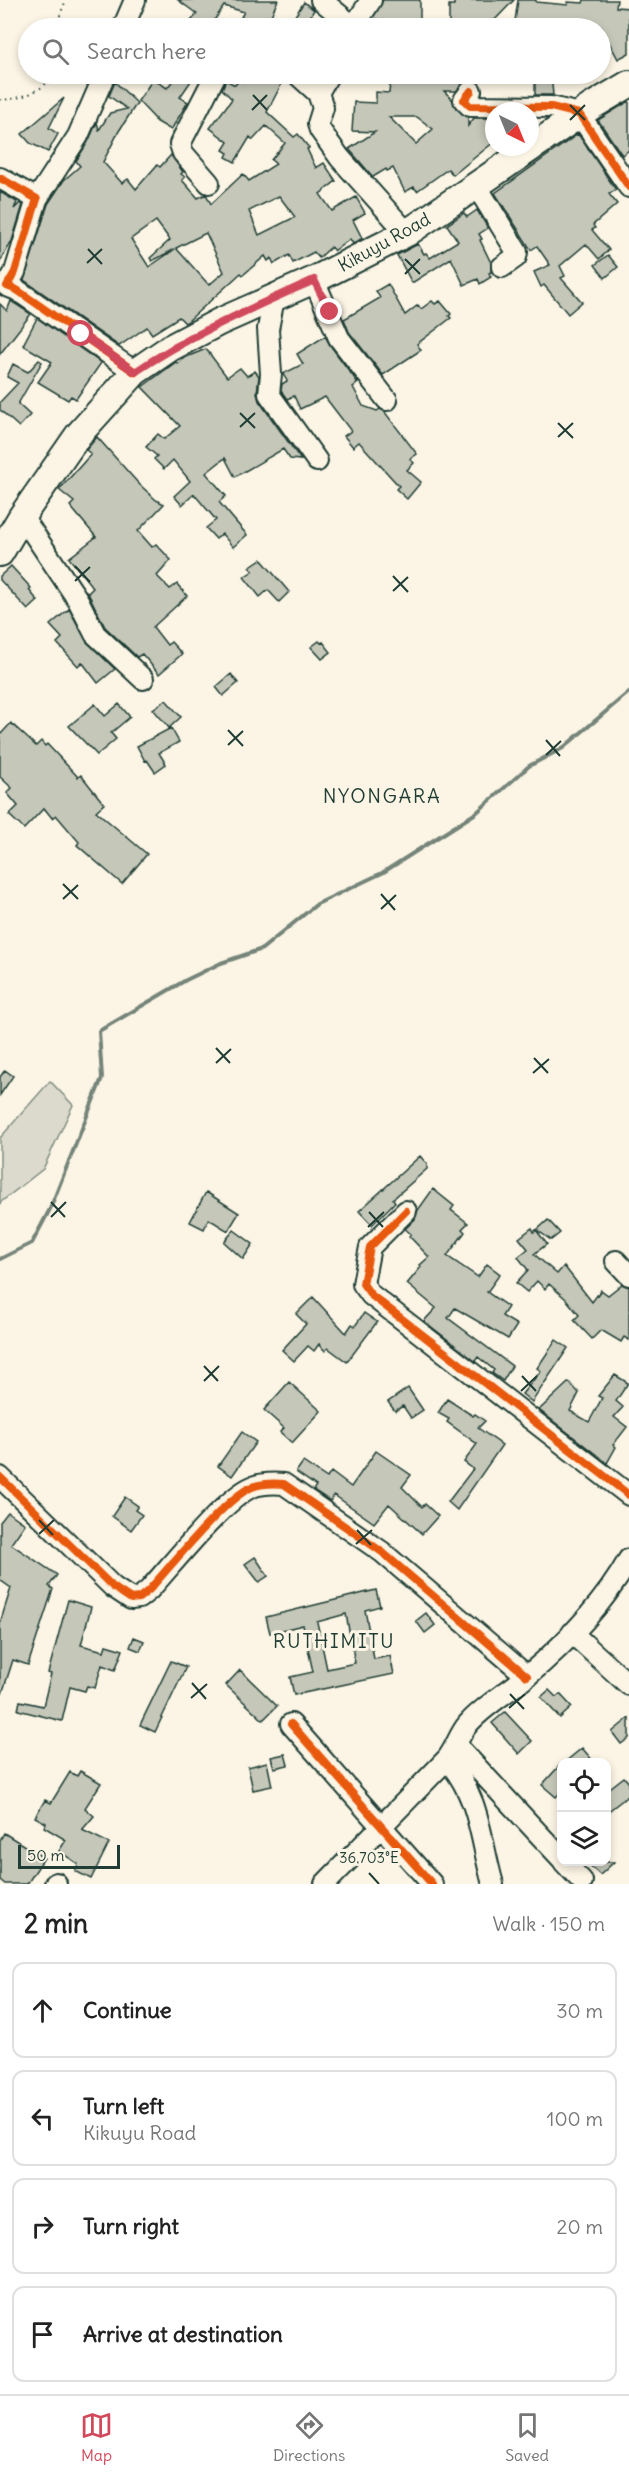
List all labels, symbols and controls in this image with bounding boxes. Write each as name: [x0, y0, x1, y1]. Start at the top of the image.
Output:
search box: [18, 18, 611, 84]
icon: search: [39, 35, 72, 68]
text: Search here: [87, 37, 206, 65]
north arrow: [485, 102, 539, 156]
street label: Kikuyu Road: [334, 207, 435, 277]
route end: [316, 298, 342, 324]
route start: [67, 320, 93, 346]
district label: NYONGARA: [323, 783, 441, 808]
district label: RUTHIMITU: [273, 1628, 395, 1653]
map controls: [557, 1758, 611, 1866]
button: locate: [557, 1758, 611, 1812]
button: layers: [557, 1812, 611, 1866]
scale bar: [18, 1842, 120, 1870]
text: 50 m: [27, 1845, 65, 1865]
text: 36.703°E: [339, 1848, 399, 1867]
text: 2 min: [24, 1907, 88, 1940]
text: Walk · 150 m: [493, 1911, 605, 1936]
icon: ahead: [26, 1994, 59, 2027]
text: Continue: [83, 1996, 172, 2024]
text: 30 m: [556, 1998, 603, 2023]
text: Turn left: [83, 2092, 164, 2120]
icon: left: [26, 2102, 59, 2135]
text: 100 m: [546, 2106, 603, 2131]
text: Kikuyu Road: [83, 2120, 196, 2145]
icon: right: [26, 2210, 59, 2243]
text: Turn right: [83, 2212, 179, 2240]
text: 20 m: [557, 2214, 603, 2239]
icon: arrive: [26, 2318, 59, 2351]
text: Arrive at destination: [83, 2320, 283, 2348]
tab: Map: [80, 2409, 113, 2465]
tab: Directions: [273, 2409, 345, 2465]
tab: Saved: [505, 2409, 549, 2465]

